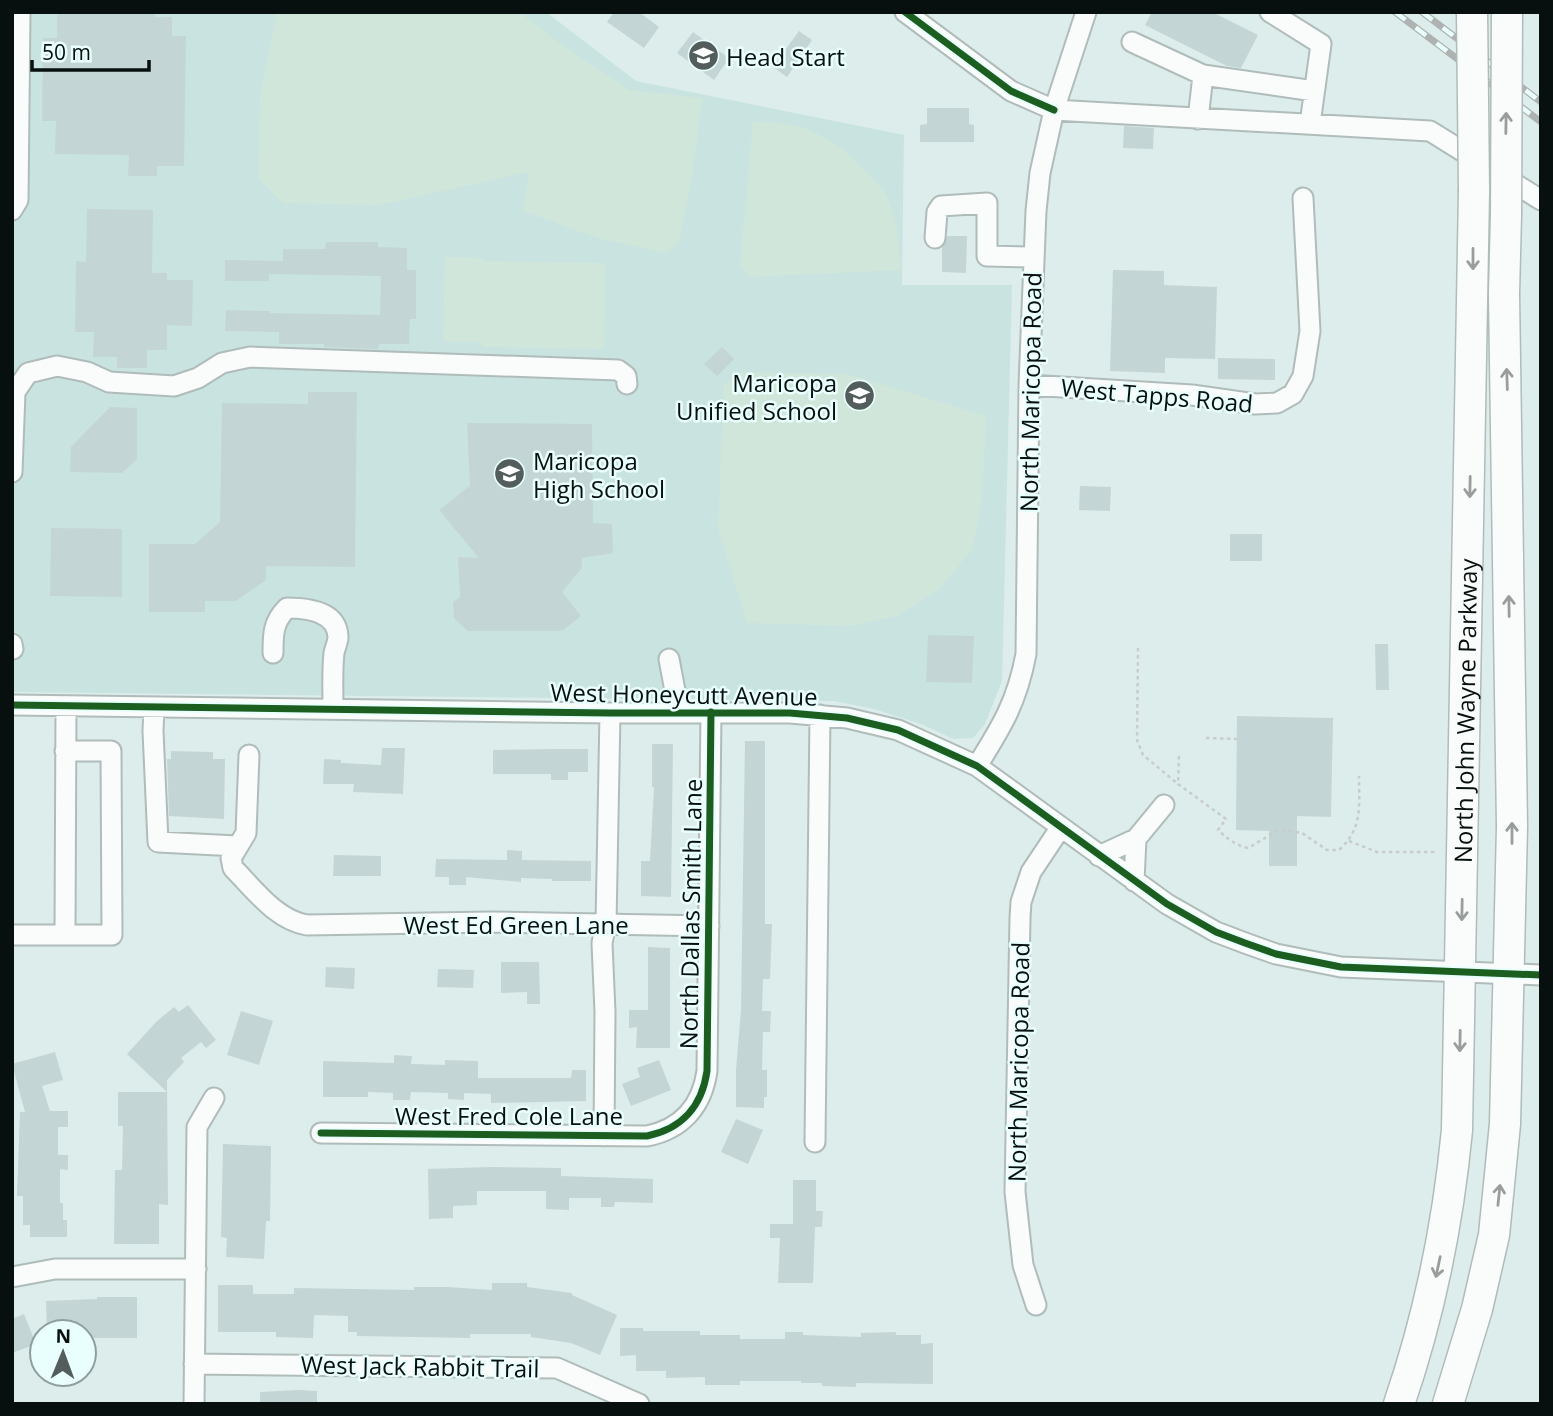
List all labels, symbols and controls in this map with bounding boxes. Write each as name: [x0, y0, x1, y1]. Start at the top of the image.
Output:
scale bar: [32, 28, 149, 72]
text: 50 m: [42, 38, 91, 66]
school or university icon: Head Start: [686, 39, 720, 73]
place label: Head Start: [726, 40, 845, 73]
one-way arrow: [1500, 111, 1513, 134]
one-way arrow: [1466, 247, 1480, 270]
street label: North Maricopa Road: [1011, 272, 1049, 512]
place label: Maricopa Unified School: [676, 366, 837, 427]
one-way arrow: [1500, 367, 1513, 390]
street label: West Tapps Road: [1060, 370, 1254, 420]
school or university icon: Maricopa Unified School: [843, 379, 877, 413]
place label: Maricopa High School: [533, 444, 665, 505]
school or university icon: Maricopa High School: [493, 457, 527, 491]
one-way arrow: [1463, 475, 1476, 498]
street label: North John Wayne Parkway: [1445, 557, 1484, 863]
one-way arrow: [1502, 595, 1516, 618]
street label: West Honeycutt Avenue: [550, 675, 818, 713]
street label: North Dallas Smith Lane: [671, 778, 709, 1050]
one-way arrow: [1505, 822, 1518, 845]
one-way arrow: [1455, 898, 1469, 921]
street label: West Ed Green Lane: [403, 908, 629, 941]
street label: North Maricopa Road: [999, 942, 1037, 1182]
one-way arrow: [1453, 1030, 1467, 1053]
street label: West Fred Cole Lane: [395, 1099, 623, 1132]
one-way arrow: [1493, 1184, 1506, 1207]
one-way arrow: [1430, 1255, 1444, 1278]
north arrow: [28, 1318, 98, 1388]
text: N: [55, 1323, 71, 1349]
street label: West Jack Rabbit Trail: [300, 1347, 540, 1385]

